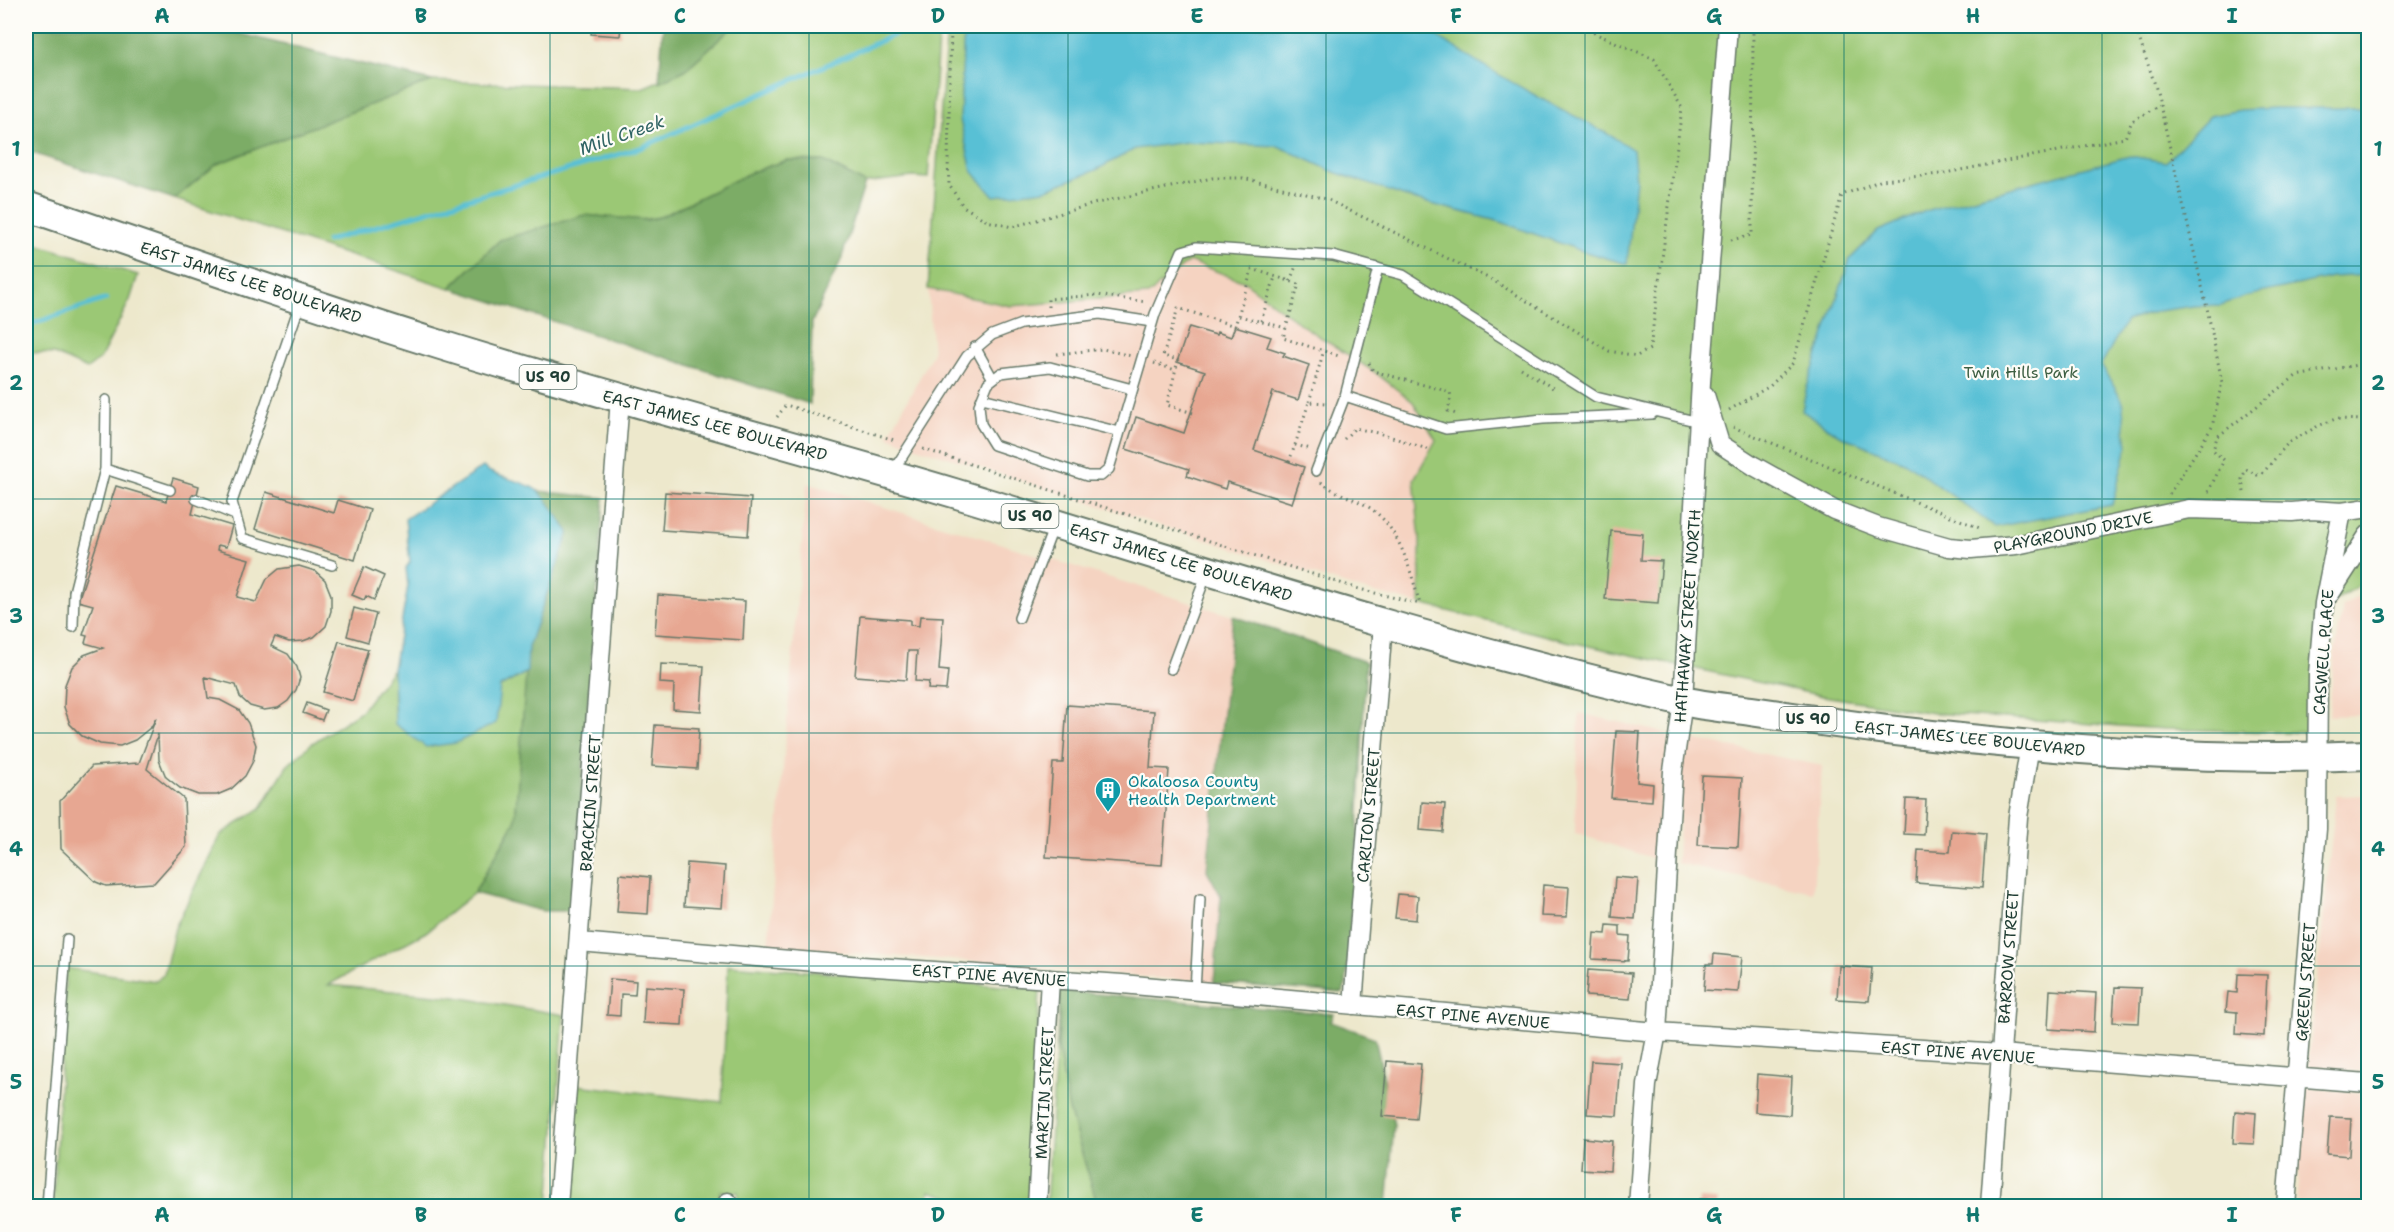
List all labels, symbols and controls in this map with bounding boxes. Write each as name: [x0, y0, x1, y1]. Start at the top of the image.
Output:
text: A: [154, 3, 170, 29]
text: B: [415, 3, 427, 29]
text: C: [674, 3, 686, 29]
text: D: [931, 3, 945, 29]
text: E: [1190, 3, 1204, 29]
text: F: [1450, 3, 1462, 29]
text: G: [1706, 3, 1722, 29]
text: H: [1966, 3, 1980, 29]
text: I: [2226, 3, 2238, 29]
water label: Mill Creek: [576, 109, 669, 161]
text: 1: [11, 136, 21, 162]
text: 1: [2373, 136, 2383, 162]
street label: EAST JAMES LEE BOULEVARD: [137, 237, 364, 328]
park label: Twin Hills Park: [1964, 362, 2078, 383]
road number: US 90: [520, 365, 576, 389]
text: 2: [9, 370, 23, 396]
text: 2: [2371, 370, 2385, 396]
street label: EAST JAMES LEE BOULEVARD: [600, 385, 830, 466]
road number: US 90: [1002, 504, 1058, 528]
street label: PLAYGROUND DRIVE: [1992, 507, 2155, 558]
street label: HATHAWAY STREET NORTH: [1670, 509, 1705, 724]
street label: EAST JAMES LEE BOULEVARD: [1067, 519, 1295, 606]
street label: CASWELL PLACE: [2309, 588, 2338, 716]
text: 3: [9, 603, 23, 629]
text: 3: [2371, 603, 2385, 629]
road number: US 90: [1780, 707, 1836, 731]
street label: EAST JAMES LEE BOULEVARD: [1854, 716, 2086, 761]
street label: BRACKIN STREET: [575, 734, 606, 872]
street label: CARLTON STREET: [1352, 747, 1385, 883]
place label: Okaloosa County Health Department: [1128, 771, 1276, 810]
building icon: Okaloosa County Health Department: [1093, 775, 1123, 813]
text: 4: [9, 836, 23, 862]
text: 4: [2371, 836, 2385, 862]
street label: BARROW STREET: [1993, 889, 2024, 1025]
street label: GREEN STREET: [2291, 922, 2320, 1042]
street label: EAST PINE AVENUE: [911, 960, 1067, 991]
street label: EAST PINE AVENUE: [1395, 999, 1551, 1034]
street label: MARTIN STREET: [1031, 1026, 1058, 1160]
street label: EAST PINE AVENUE: [1880, 1037, 2036, 1068]
text: 5: [10, 1069, 22, 1095]
text: 5: [2372, 1069, 2384, 1095]
text: A: [154, 1202, 170, 1228]
text: B: [415, 1202, 427, 1228]
text: C: [674, 1202, 686, 1228]
text: D: [931, 1202, 945, 1228]
text: E: [1190, 1202, 1204, 1228]
text: F: [1450, 1202, 1462, 1228]
text: G: [1706, 1202, 1722, 1228]
text: H: [1966, 1202, 1980, 1228]
text: I: [2226, 1202, 2238, 1228]

